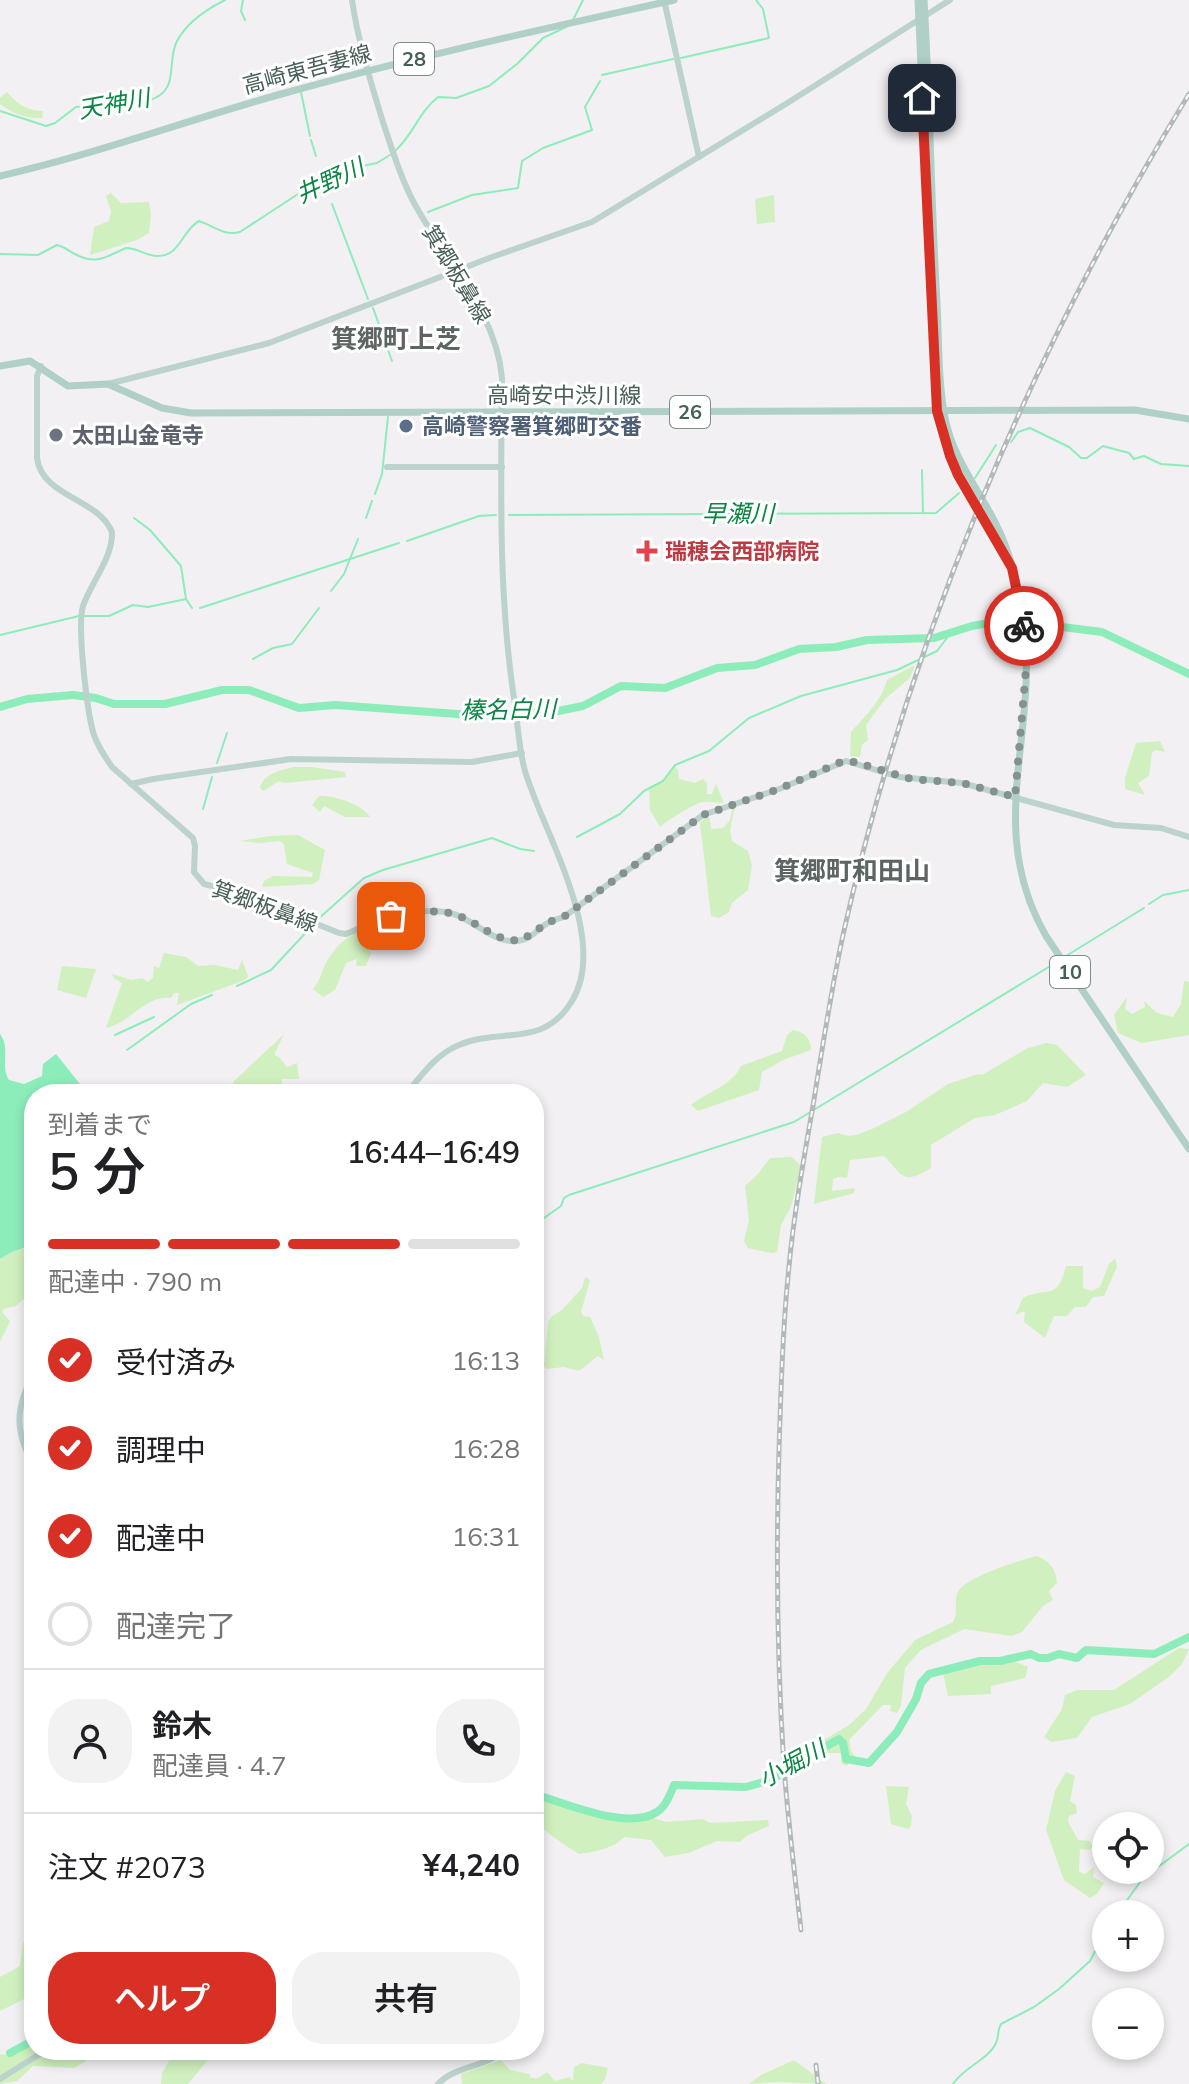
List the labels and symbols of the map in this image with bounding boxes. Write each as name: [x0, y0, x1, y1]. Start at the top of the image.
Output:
street label: 高崎東吾妻線: [240, 38, 374, 100]
road number: 28: [394, 43, 434, 75]
pin: [888, 64, 956, 132]
water label: 天神川: [76, 81, 155, 124]
water label: 井野川: [291, 150, 371, 209]
street label: 箕郷板鼻線: [417, 220, 497, 328]
district label: 箕郷町上芝: [331, 322, 461, 355]
street label: 高崎安中渋川線: [487, 381, 641, 409]
road number: 26: [670, 396, 710, 428]
place label: 高崎警察署箕郷町交番: [422, 412, 642, 440]
marker: 高崎警察署箕郷町交番: [397, 417, 415, 435]
place label: 太田山金竜寺: [72, 421, 204, 449]
marker: 太田山金竜寺: [47, 426, 65, 444]
water label: 早瀬川: [702, 498, 777, 528]
place label: 瑞穂会西部病院: [665, 537, 819, 565]
marker: 瑞穂会西部病院: [636, 540, 658, 562]
courier: [984, 586, 1064, 666]
water label: 榛名白川: [460, 693, 559, 725]
district label: 箕郷町和田山: [774, 854, 930, 887]
street label: 箕郷板鼻線: [209, 874, 321, 938]
pin: [357, 882, 425, 950]
road number: 10: [1050, 956, 1090, 988]
water label: 小堀川: [753, 1732, 833, 1793]

